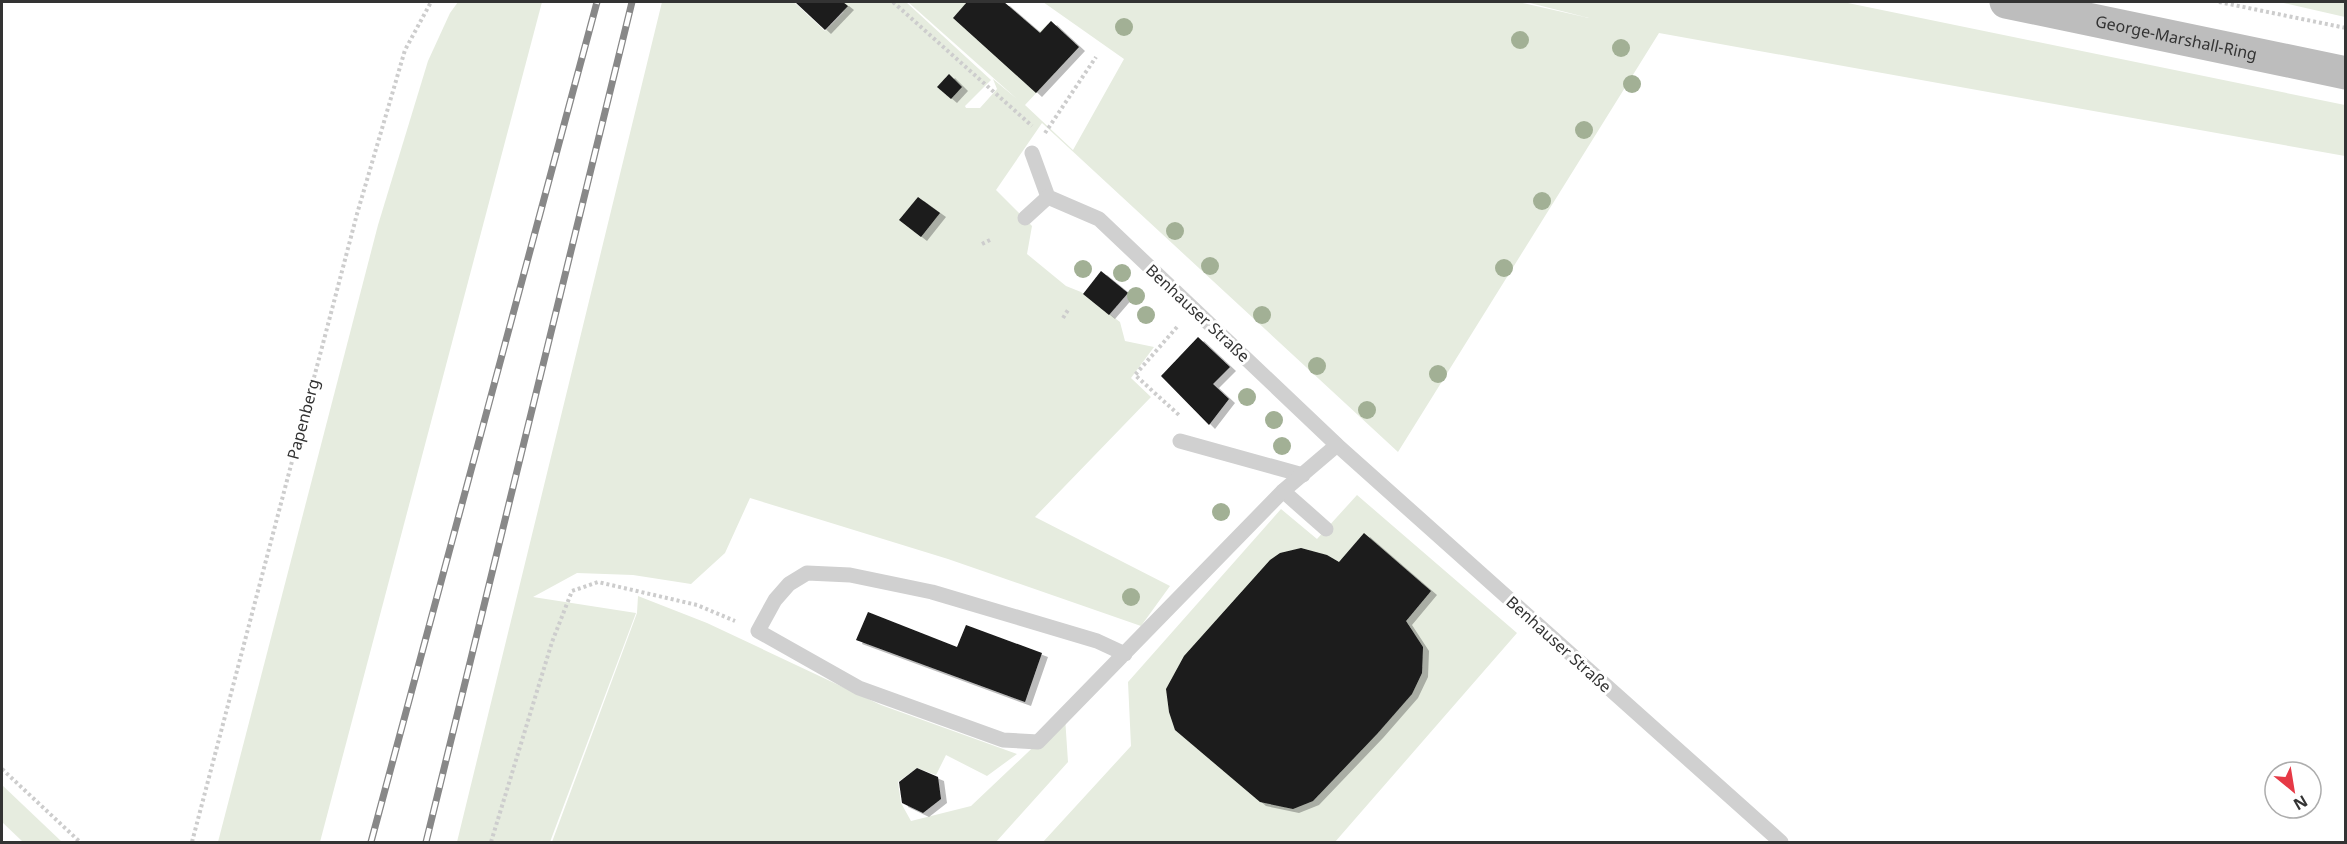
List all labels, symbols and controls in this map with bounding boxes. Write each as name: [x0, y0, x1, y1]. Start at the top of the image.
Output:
street label: George-Marshall-Ring: [2093, 10, 2259, 65]
street label: Benhauser Straße: [1141, 259, 1255, 367]
street label: Papenberg: [282, 376, 324, 462]
street label: Benhauser Straße: [1502, 591, 1616, 697]
north arrow: [2263, 760, 2323, 820]
text: N: [2289, 790, 2312, 816]

